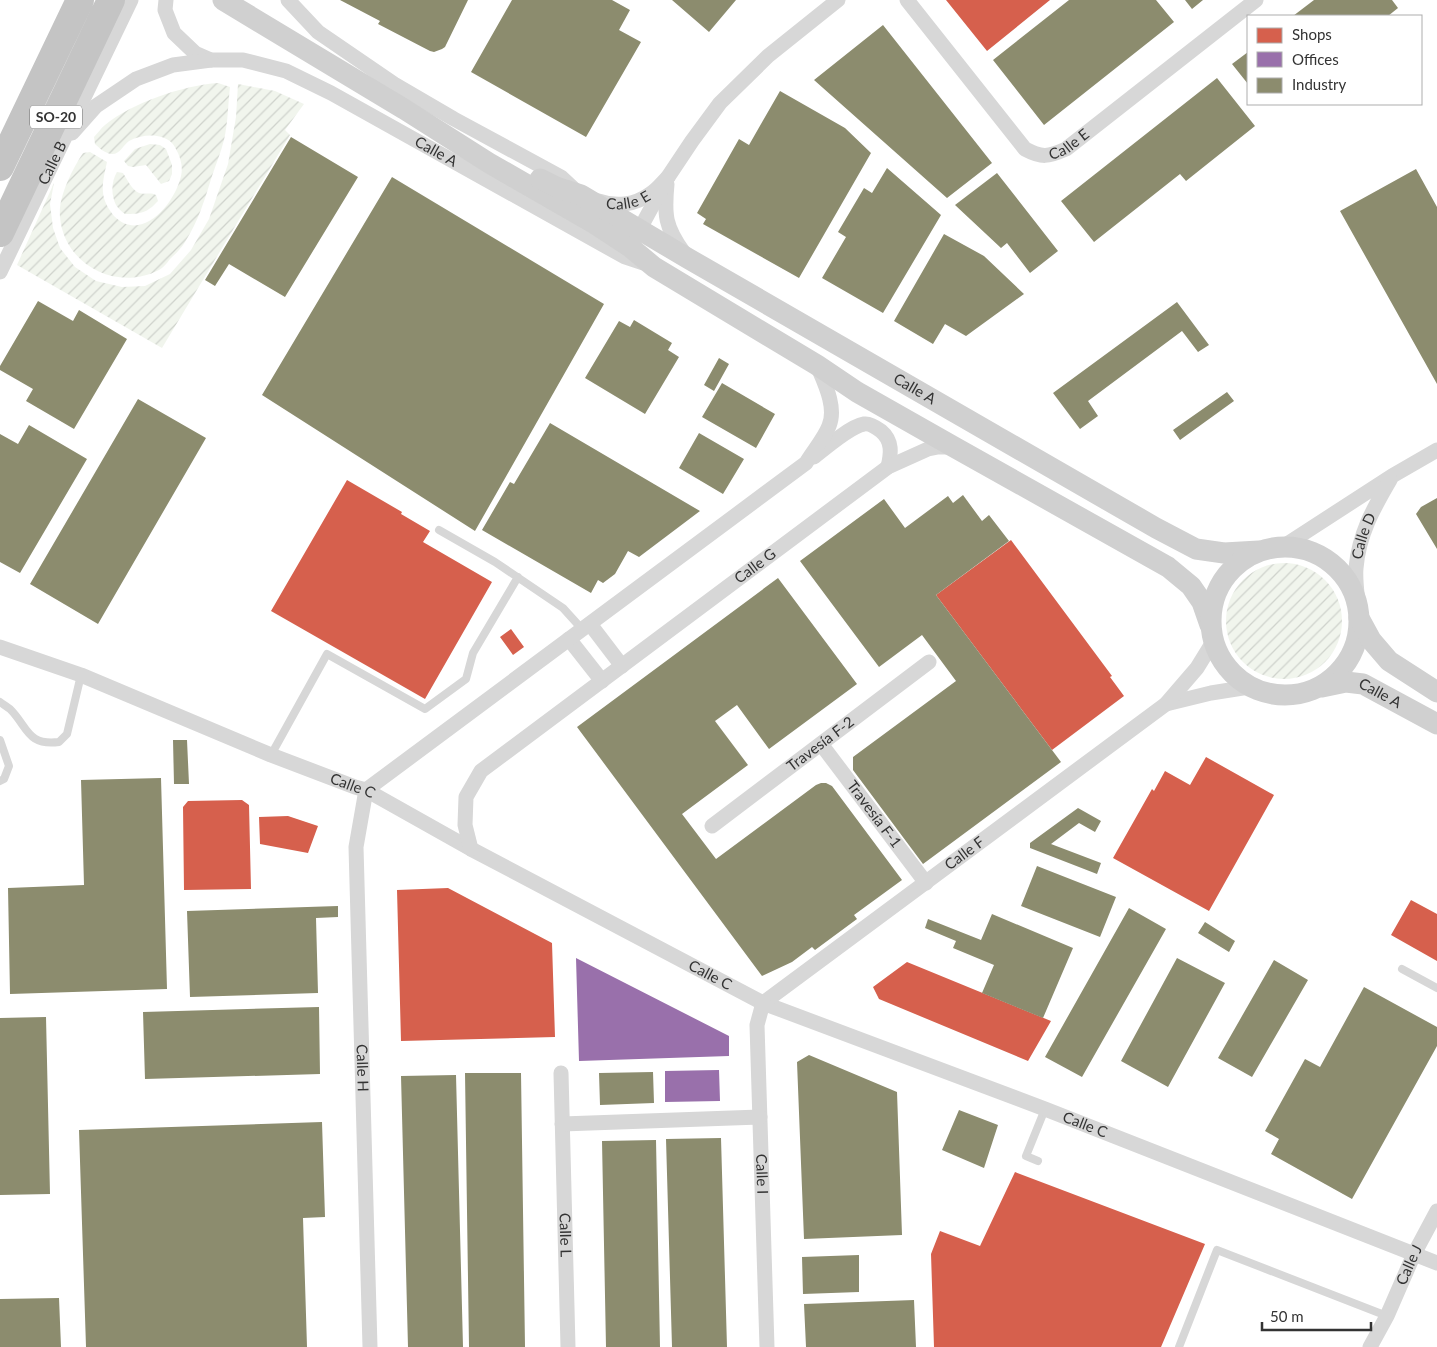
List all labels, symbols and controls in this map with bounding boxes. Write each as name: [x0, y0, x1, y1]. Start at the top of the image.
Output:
legend: [1247, 15, 1422, 105]
text: Shops: [1292, 25, 1332, 43]
text: Offices: [1292, 50, 1339, 68]
text: Industry: [1292, 75, 1347, 93]
road number: SO-20: [30, 105, 82, 128]
street label: Calle E: [1046, 124, 1092, 163]
street label: Calle A: [412, 132, 462, 170]
street label: Calle B: [34, 138, 70, 187]
street label: Calle E: [605, 186, 653, 212]
street label: Calle A: [891, 369, 940, 408]
street label: Calle D: [1347, 510, 1379, 560]
street label: Calle G: [730, 544, 779, 587]
street label: Calle A: [1356, 673, 1406, 712]
street label: Travesía F-2: [783, 712, 857, 774]
street label: Calle C: [328, 768, 379, 801]
street label: Travesía F-1: [844, 777, 906, 851]
street label: Calle F: [941, 832, 987, 873]
street label: Calle C: [686, 955, 735, 993]
street label: Calle H: [354, 1044, 373, 1092]
street label: Calle C: [1061, 1107, 1110, 1141]
street label: Calle I: [753, 1154, 772, 1195]
street label: Calle L: [557, 1213, 576, 1257]
street label: Calle J: [1392, 1241, 1425, 1288]
scale bar: [1262, 1300, 1371, 1332]
text: 50 m: [1270, 1307, 1304, 1325]

